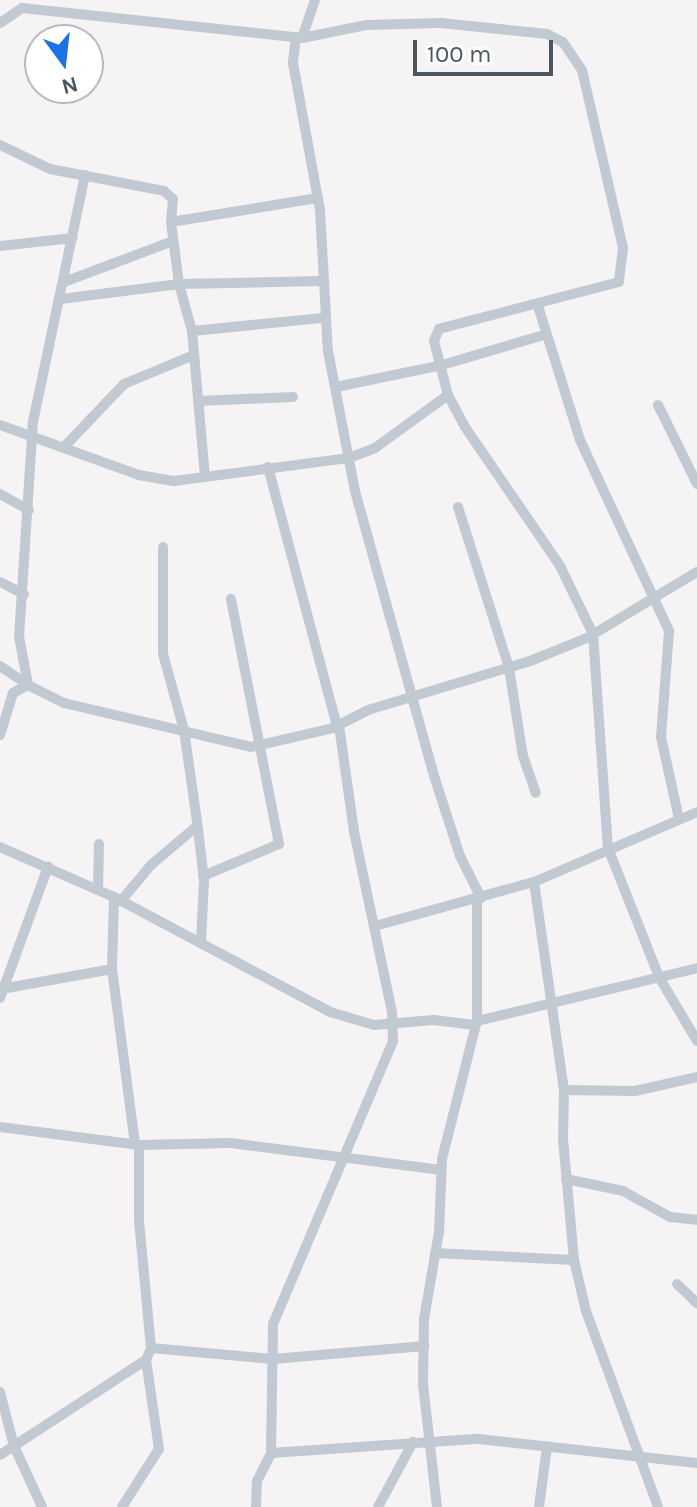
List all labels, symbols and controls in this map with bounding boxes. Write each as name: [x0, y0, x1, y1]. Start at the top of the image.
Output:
north arrow: [24, 24, 104, 104]
scale bar: [417, 24, 557, 74]
text: 100 m: [427, 40, 492, 68]
text: N: [59, 71, 81, 100]

